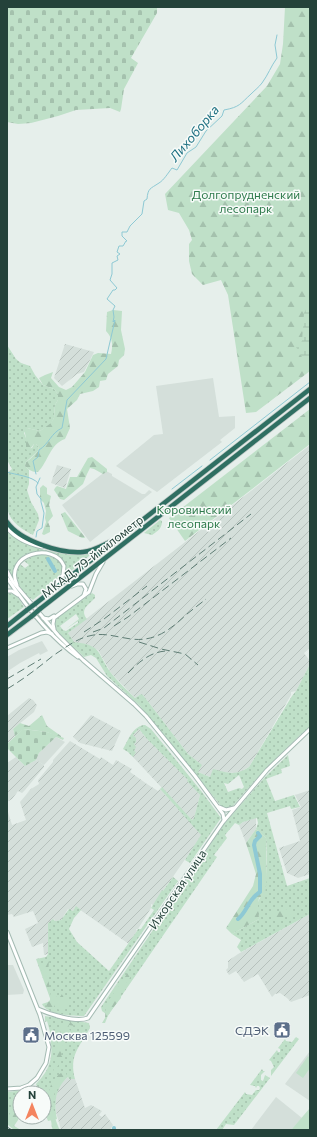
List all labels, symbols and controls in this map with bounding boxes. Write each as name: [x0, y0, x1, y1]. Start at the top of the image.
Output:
water label: Лихоборка: [165, 101, 222, 165]
park label: Долгопрудненский лесопарк: [192, 187, 300, 215]
park label: Коровинский лесопарк: [156, 502, 232, 530]
street label: МКАД, 79-й километр: [38, 512, 146, 600]
street label: Ижорская улица: [145, 847, 209, 931]
public building icon: СДЭК: [272, 1020, 292, 1040]
place label: СДЭК: [235, 1023, 269, 1037]
public building icon: Москва 125599: [21, 1025, 41, 1045]
place label: Москва 125599: [44, 1028, 130, 1042]
north arrow: [12, 1085, 52, 1125]
text: N: [28, 1088, 36, 1101]

